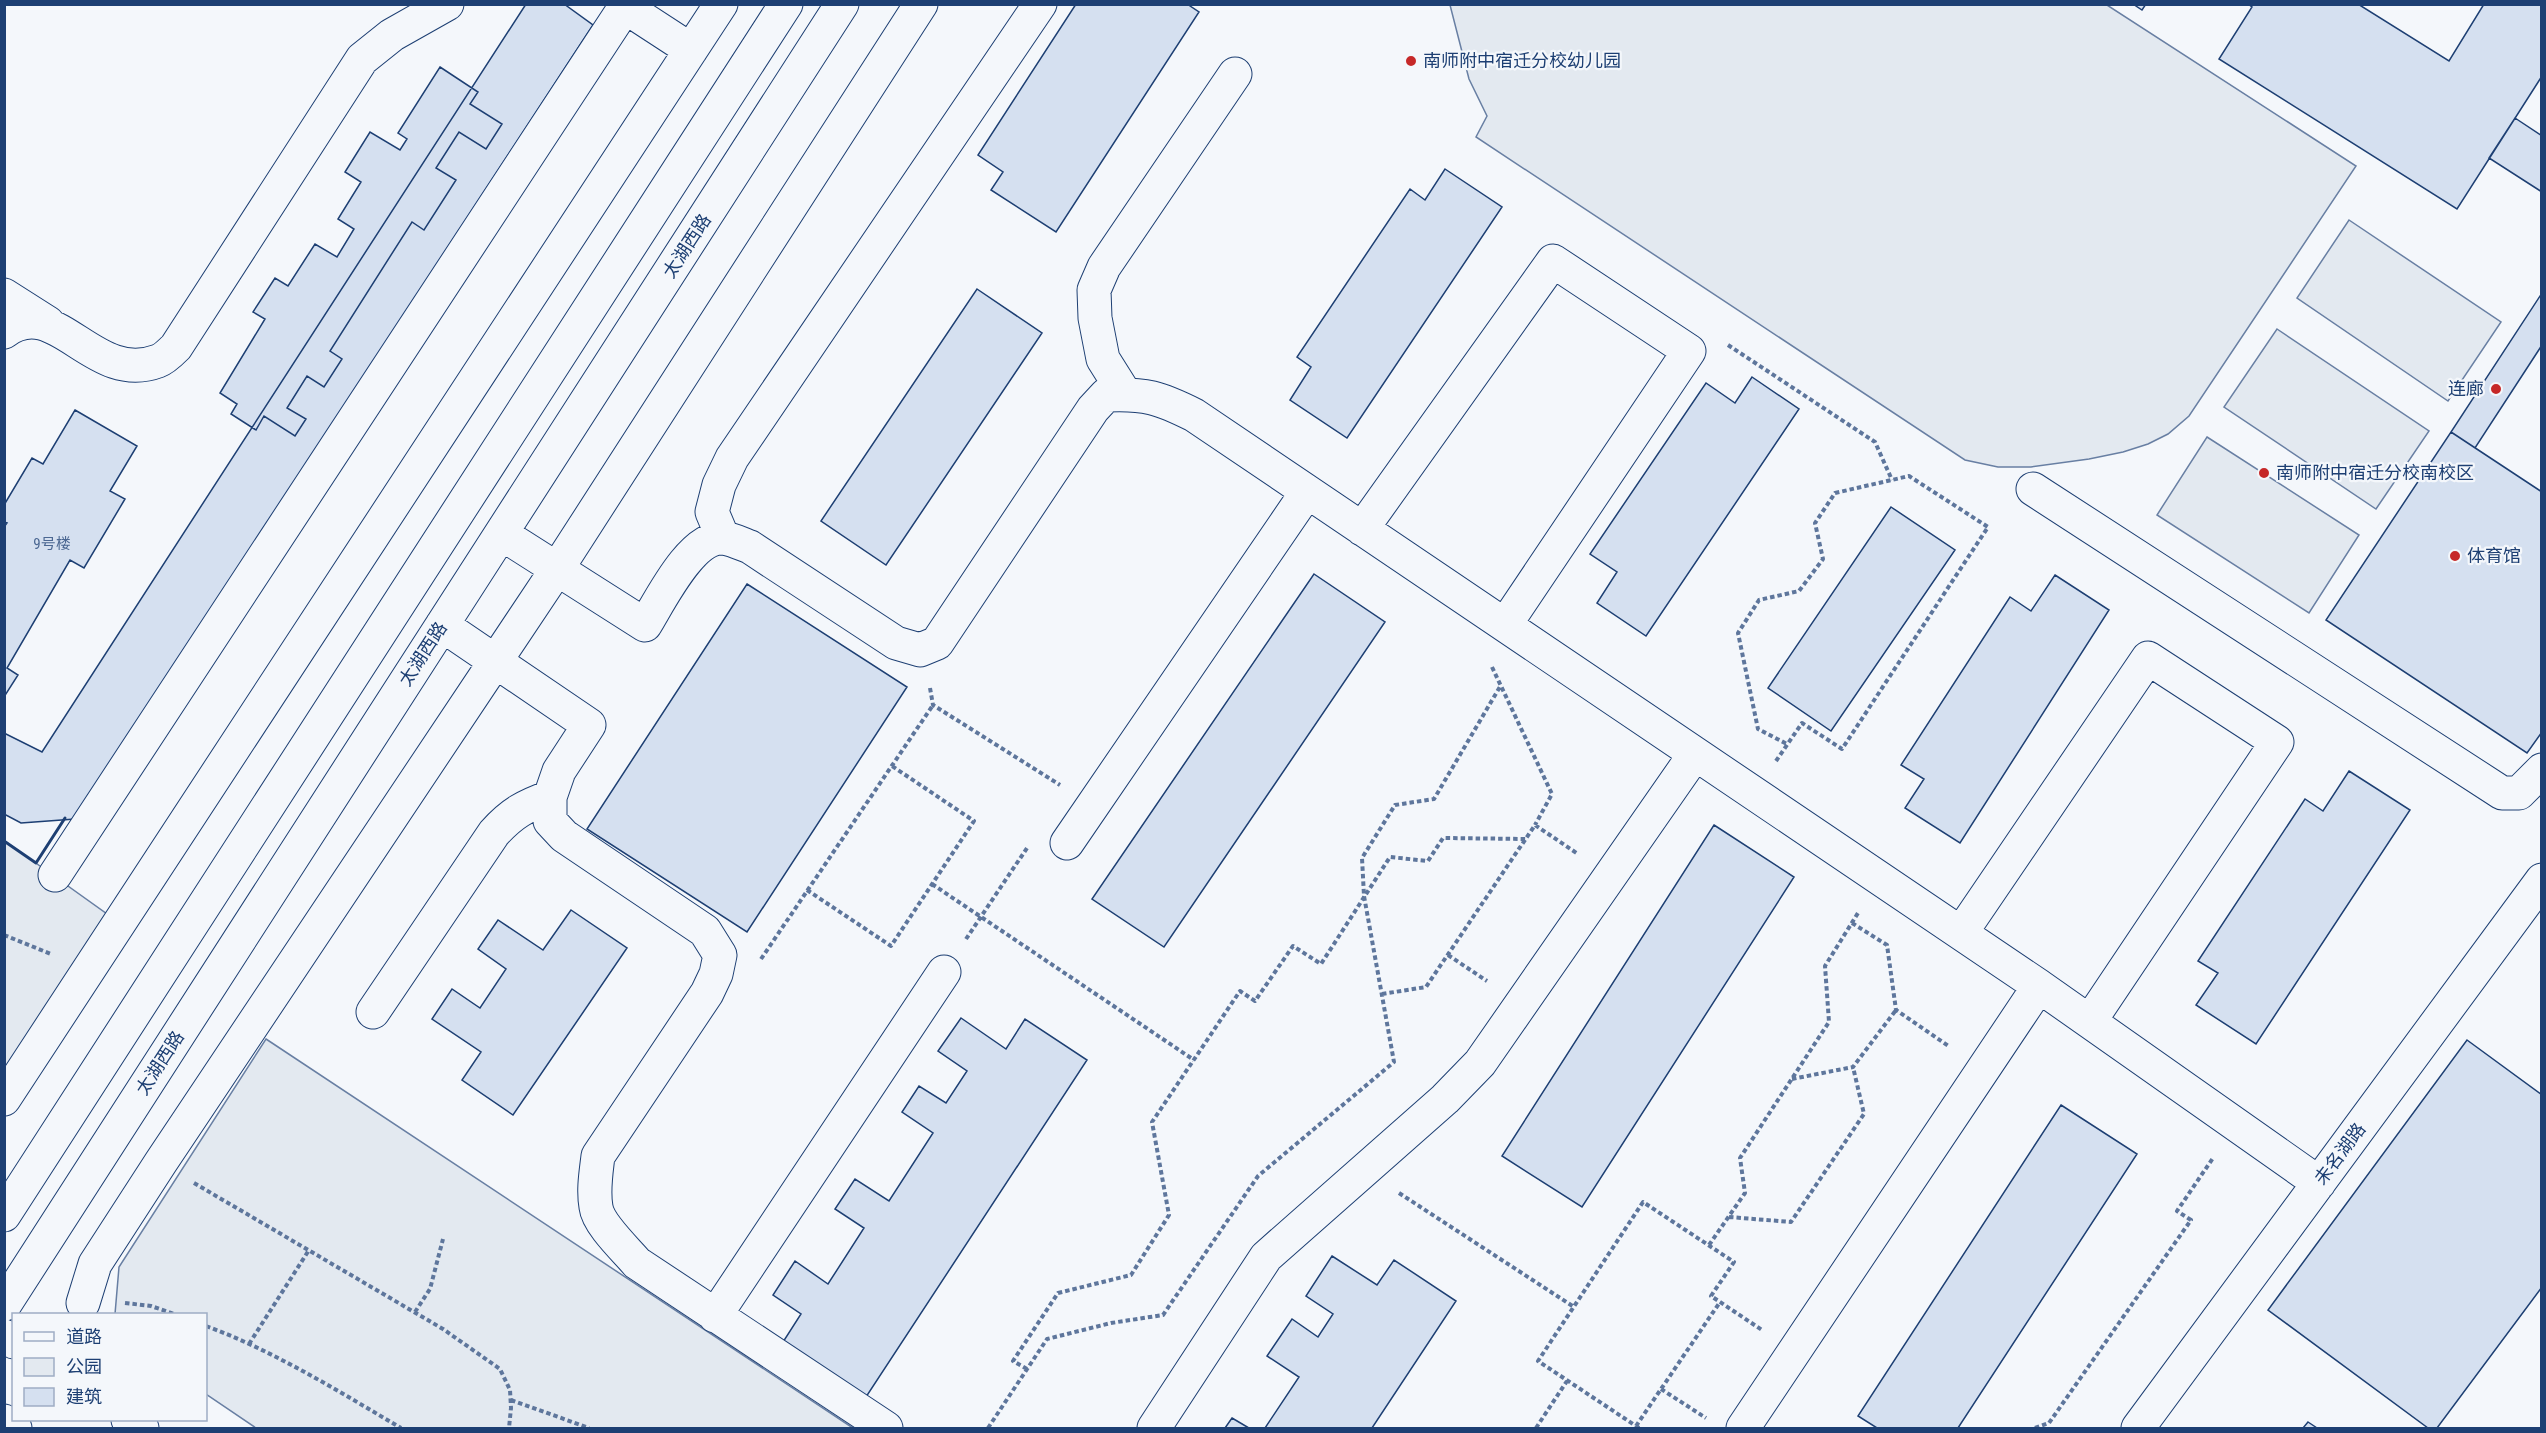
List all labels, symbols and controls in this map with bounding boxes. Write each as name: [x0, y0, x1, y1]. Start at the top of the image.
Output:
place label: 南师附中宿迁分校幼儿园: [1423, 50, 1621, 71]
marker: 南师附中宿迁分校幼儿园: [1404, 54, 1418, 68]
street label: 太湖西路: [658, 210, 715, 282]
place label: 连廊: [2448, 378, 2484, 399]
marker: 连廊: [2489, 382, 2503, 396]
place label: 南师附中宿迁分校南校区: [2276, 462, 2474, 483]
marker: 南师附中宿迁分校南校区: [2257, 466, 2271, 480]
house number: 9号楼: [33, 535, 71, 553]
place label: 体育馆: [2467, 545, 2521, 566]
marker: 体育馆: [2448, 549, 2462, 563]
street label: 太湖西路: [394, 618, 451, 690]
street label: 太湖西路: [131, 1027, 188, 1099]
street label: 未名湖路: [2310, 1119, 2370, 1189]
legend: [12, 1313, 207, 1421]
text: 道路: [66, 1326, 102, 1347]
text: 公园: [66, 1356, 102, 1377]
text: 建筑: [66, 1386, 102, 1407]

